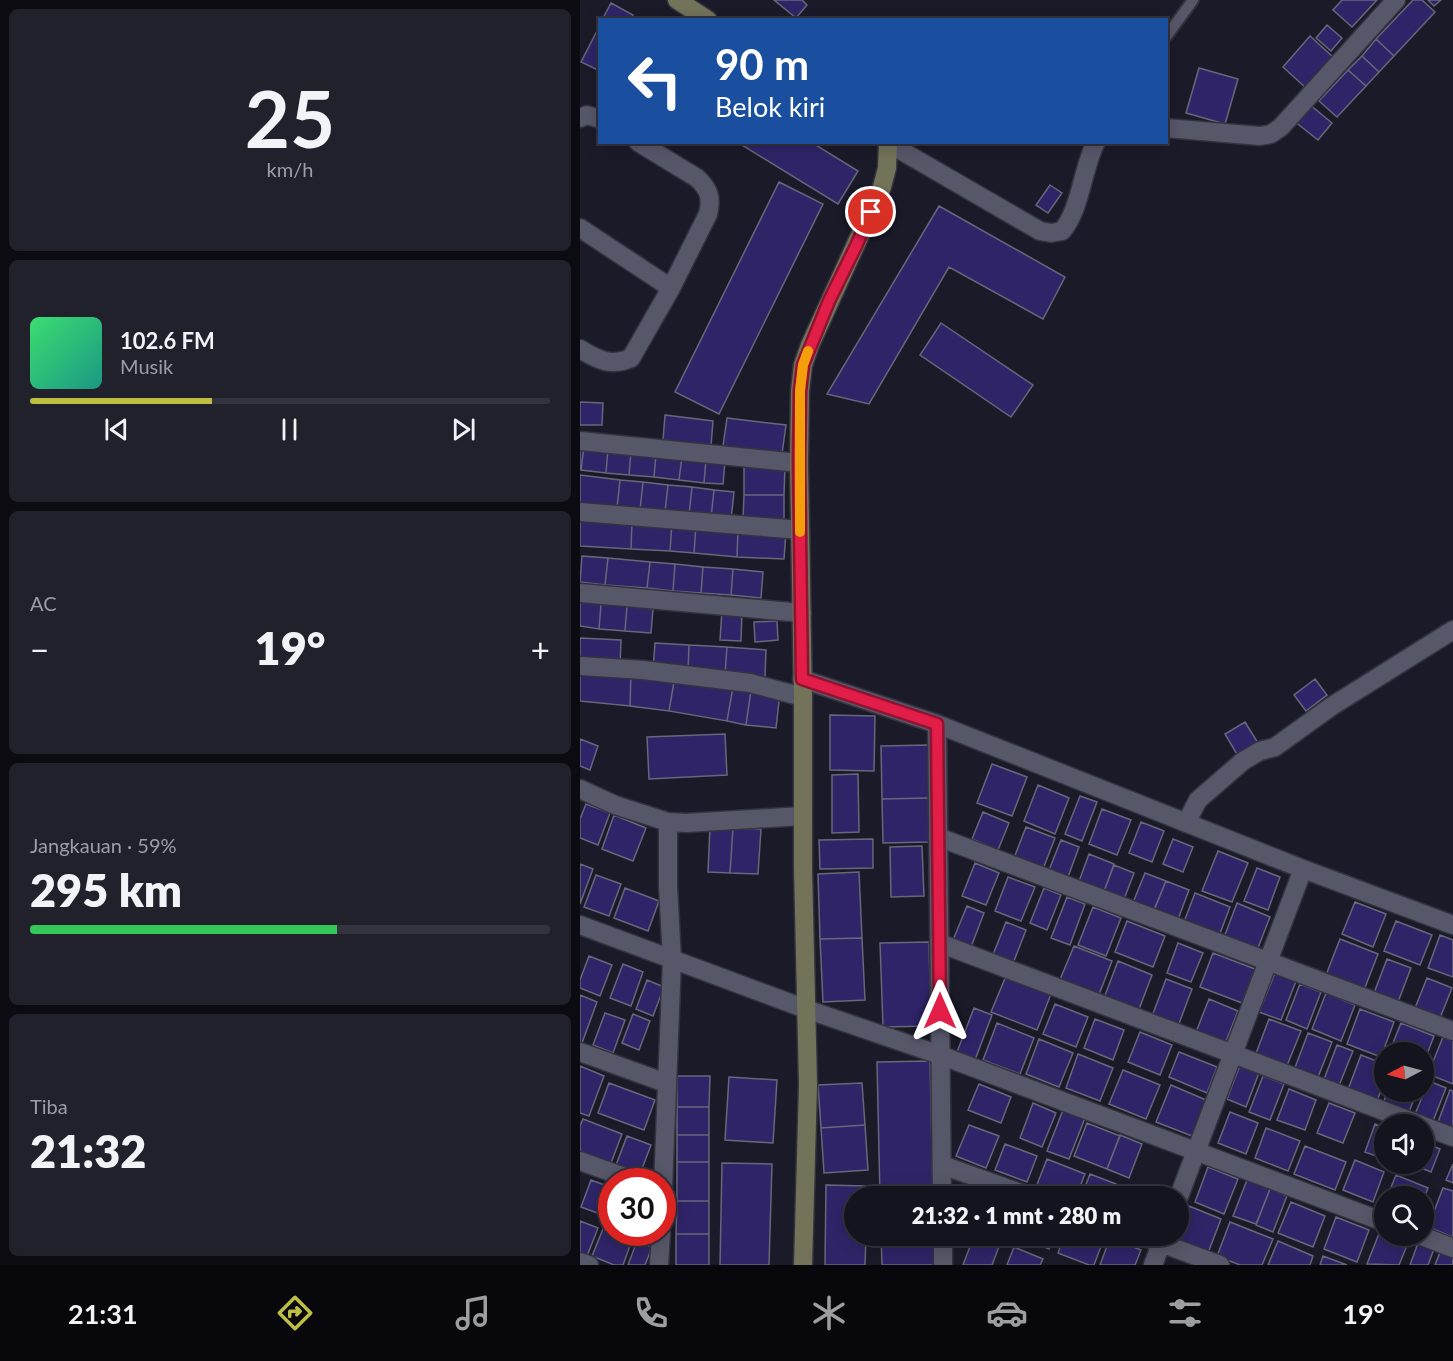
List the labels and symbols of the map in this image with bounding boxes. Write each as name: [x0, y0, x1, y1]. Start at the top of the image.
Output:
pin: [845, 186, 896, 237]
position arrow: [908, 979, 972, 1043]
north arrow: [1374, 1042, 1434, 1102]
speed limit sign: 30: [598, 1168, 676, 1246]

